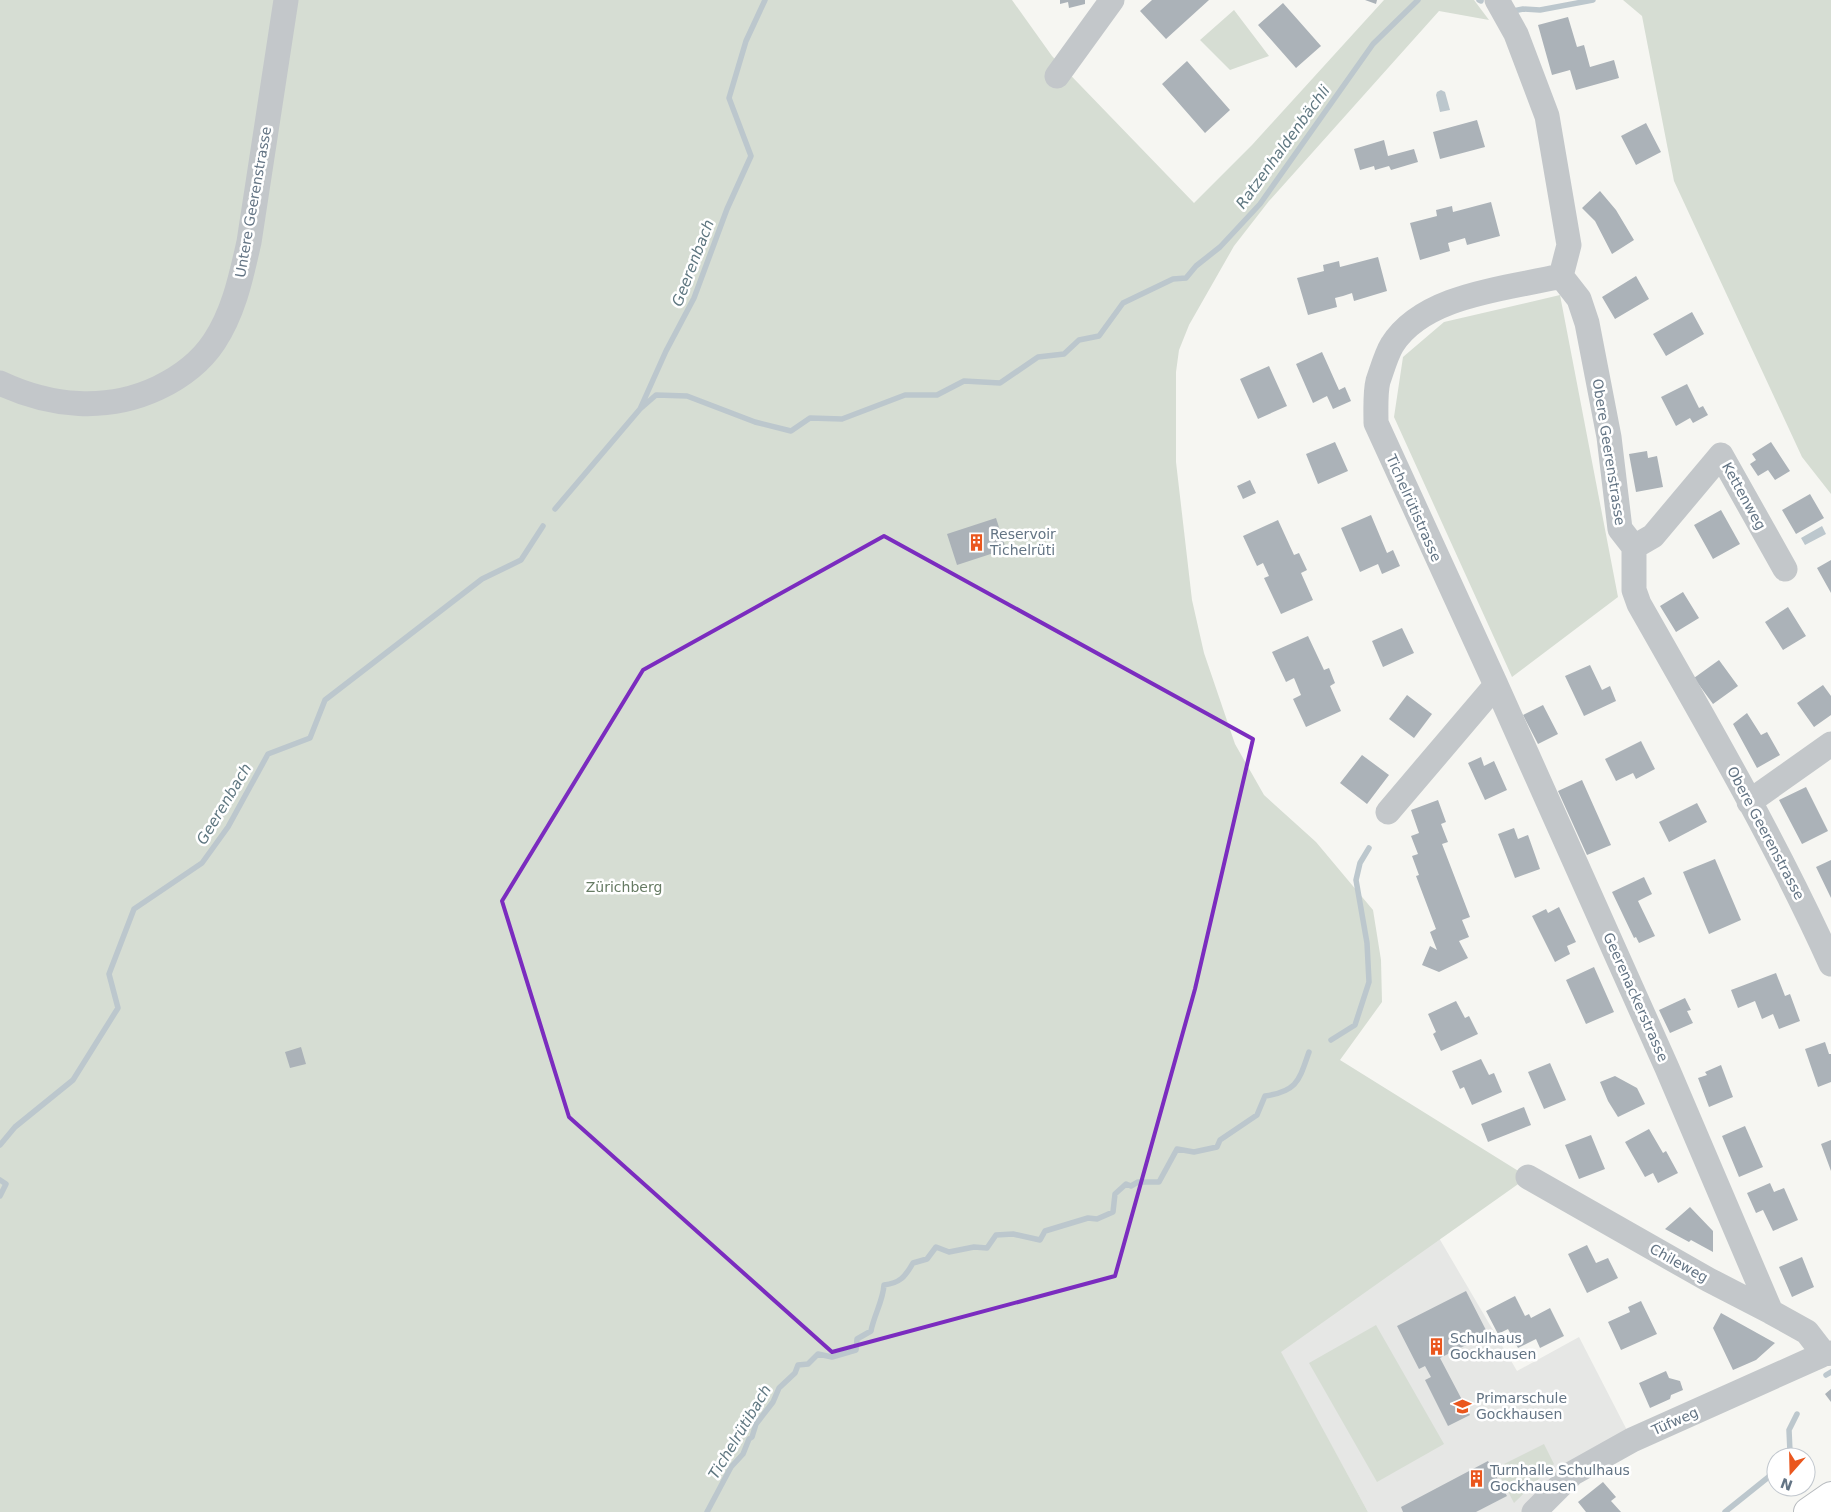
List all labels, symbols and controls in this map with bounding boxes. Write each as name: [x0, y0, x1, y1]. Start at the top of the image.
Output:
water label: Ratzenhaldenbächli: [1232, 81, 1334, 212]
street label: Untere Geerenstrasse: [232, 125, 274, 279]
water label: Geerenbach: [668, 217, 718, 309]
street label: Obere Geerenstrasse: [1589, 377, 1629, 527]
street label: Tichelrütistrasse: [1383, 451, 1445, 564]
street label: Kettenweg: [1719, 460, 1769, 532]
place label: Reservoir Tichelrüti: [989, 526, 1056, 558]
building icon: Reservoir Tichelrüti: [966, 532, 986, 552]
water label: Geerenbach: [193, 760, 255, 848]
street label: Obere Geerenstrasse: [1724, 764, 1808, 902]
park label: Zürichberg: [586, 879, 662, 895]
street label: Geerenackerstrasse: [1600, 930, 1672, 1064]
street label: Chileweg: [1647, 1240, 1711, 1286]
place label: Schulhaus Gockhausen: [1450, 1330, 1536, 1362]
building icon: Schulhaus Gockhausen: [1426, 1336, 1446, 1356]
water label: Tichelrütibach: [705, 1382, 775, 1482]
place label: Primarschule Gockhausen: [1476, 1390, 1567, 1422]
school or university icon: Primarschule Gockhausen: [1452, 1396, 1472, 1416]
street label: Tüfweg: [1648, 1404, 1701, 1439]
north arrow: [1766, 1447, 1816, 1497]
place label: Turnhalle Schulhaus Gockhausen: [1489, 1462, 1630, 1494]
building icon: Turnhalle Schulhaus Gockhausen: [1466, 1468, 1486, 1488]
text: N: [1778, 1475, 1795, 1494]

